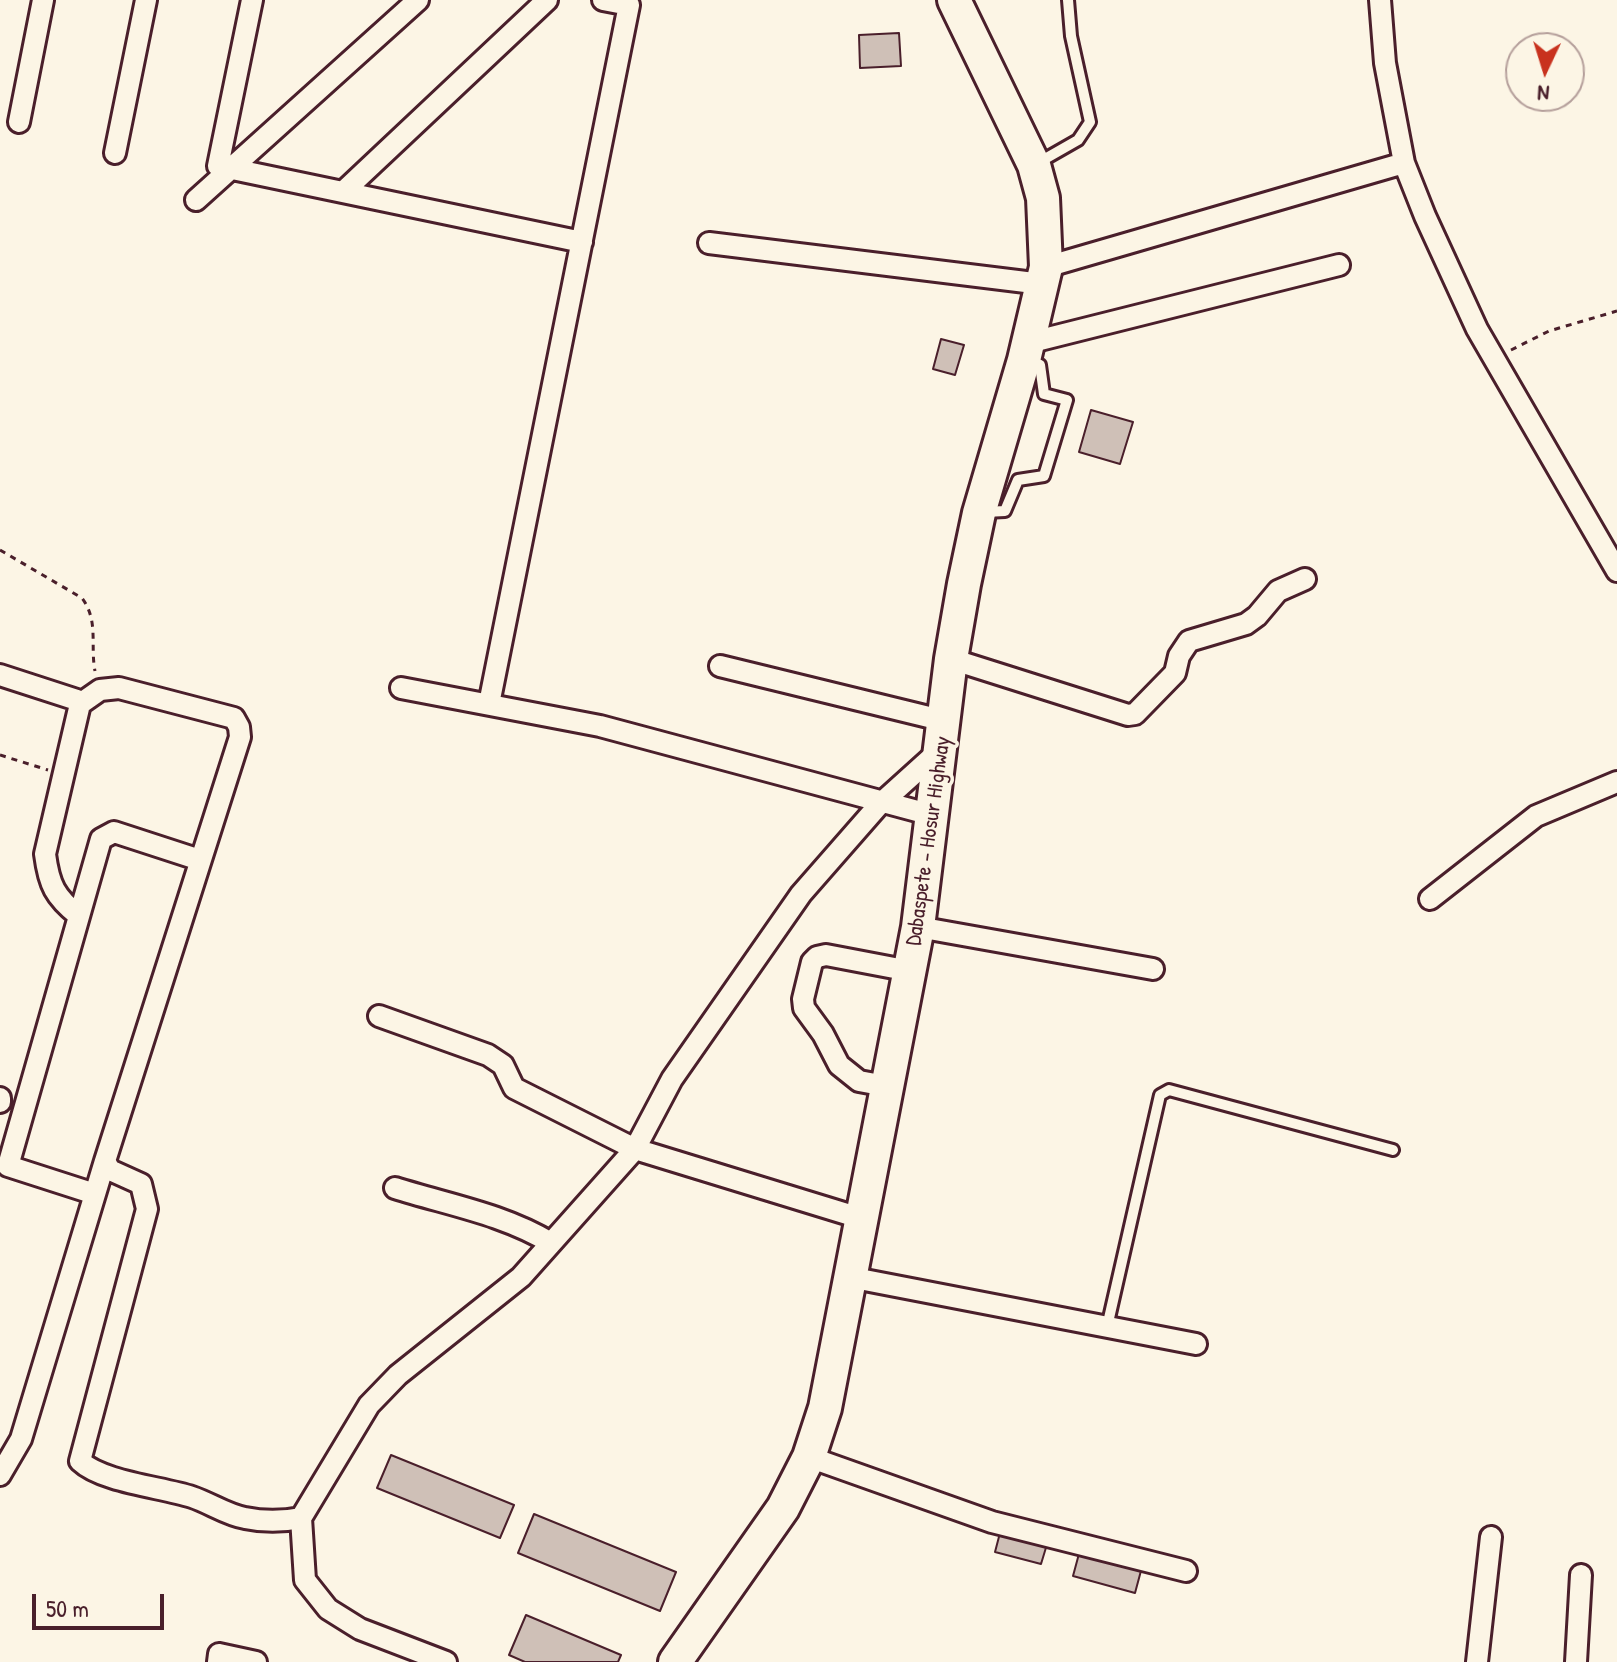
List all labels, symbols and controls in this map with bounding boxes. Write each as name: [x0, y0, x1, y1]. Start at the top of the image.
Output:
north arrow: [1505, 32, 1585, 112]
text: N: [1537, 79, 1550, 109]
street label: Dabaspete - Hosur Highway: [901, 735, 957, 947]
scale bar: [36, 1578, 168, 1628]
text: 50 m: [46, 1592, 89, 1624]

